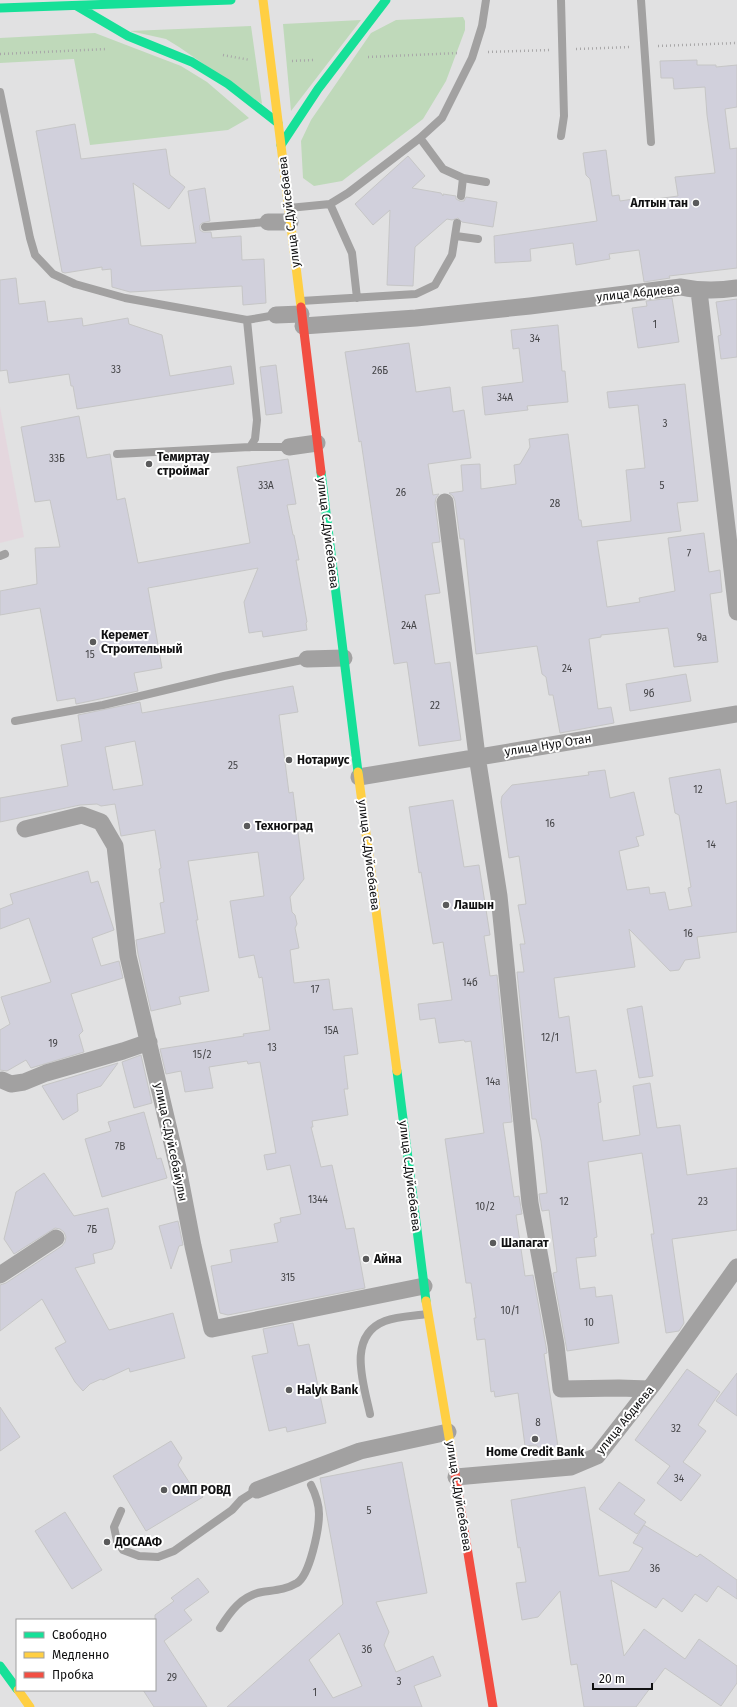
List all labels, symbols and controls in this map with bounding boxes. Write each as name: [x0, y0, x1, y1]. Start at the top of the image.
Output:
street label: улица С.Дуйсебаева: [275, 156, 303, 268]
place label: Алтын тан: [630, 196, 688, 210]
marker: Алтын тан: [691, 198, 701, 208]
street label: улица Абдиева: [596, 282, 680, 304]
house number: 1: [653, 319, 657, 331]
house number: 34: [530, 333, 541, 345]
house number: 33: [111, 364, 121, 376]
house number: 26Б: [372, 365, 388, 377]
house number: 34А: [497, 392, 513, 404]
house number: 3: [663, 418, 668, 430]
place label: Темиртау строймаг: [157, 450, 210, 478]
house number: 33Б: [49, 453, 65, 465]
marker: Темиртау строймаг: [144, 459, 154, 469]
street label: улица С.Дуйсебаева: [314, 477, 342, 589]
house number: 33А: [258, 480, 274, 492]
house number: 5: [659, 480, 665, 492]
house number: 26: [396, 487, 406, 499]
house number: 28: [550, 498, 561, 510]
house number: 7: [687, 548, 692, 560]
house number: 24А: [401, 620, 417, 632]
place label: Керемет Строительный: [101, 628, 183, 656]
house number: 9а: [697, 632, 707, 644]
marker: Керемет Строительный: [88, 637, 98, 647]
house number: 15: [85, 649, 95, 661]
house number: 24: [562, 663, 573, 675]
house number: 9б: [643, 688, 655, 700]
house number: 22: [430, 700, 440, 712]
street label: улица Нур Отан: [504, 731, 592, 759]
place label: Нотариус: [297, 753, 350, 767]
marker: Нотариус: [284, 755, 294, 765]
house number: 25: [228, 760, 238, 772]
house number: 12: [693, 784, 703, 796]
street label: улица С.Дуйсебаева: [355, 799, 383, 911]
house number: 16: [545, 818, 555, 830]
place label: Техноград: [255, 819, 313, 833]
marker: Техноград: [242, 821, 252, 831]
house number: 14: [706, 839, 717, 851]
place label: Лашын: [454, 898, 494, 912]
marker: Лашын: [441, 900, 451, 910]
house number: 16: [683, 928, 693, 940]
house number: 14б: [462, 977, 478, 989]
house number: 17: [311, 984, 320, 996]
house number: 15А: [323, 1025, 339, 1037]
house number: 12/1: [541, 1032, 559, 1044]
house number: 19: [48, 1038, 58, 1050]
house number: 13: [267, 1042, 277, 1054]
house number: 15/2: [193, 1049, 211, 1061]
house number: 14а: [485, 1076, 501, 1088]
street label: улица С.Дуйсебайулы: [152, 1081, 190, 1203]
street label: улица С.Дуйсебаева: [396, 1120, 424, 1232]
house number: 7В: [115, 1141, 125, 1153]
house number: 1344: [308, 1194, 329, 1206]
house number: 12: [559, 1196, 569, 1208]
house number: 23: [698, 1196, 708, 1208]
house number: 10/2: [475, 1201, 495, 1213]
house number: 7Б: [87, 1224, 97, 1236]
place label: Шапагат: [501, 1236, 549, 1250]
marker: Шапагат: [488, 1238, 498, 1248]
place label: Айна: [373, 1252, 402, 1266]
marker: Айна: [361, 1254, 371, 1264]
house number: 315: [281, 1272, 295, 1284]
house number: 10/1: [501, 1305, 519, 1317]
house number: 10: [584, 1317, 594, 1329]
place label: Halyk Bank: [297, 1383, 358, 1397]
street label: улица Абдиева: [593, 1383, 657, 1457]
marker: Halyk Bank: [284, 1385, 294, 1395]
house number: 8: [535, 1417, 541, 1429]
house number: 32: [671, 1423, 681, 1435]
marker: Home Credit Bank: [530, 1434, 540, 1444]
street label: улица С.Дуйсебаева: [443, 1440, 475, 1552]
place label: Home Credit Bank: [486, 1445, 584, 1459]
house number: 34: [674, 1473, 685, 1485]
place label: ОМП РОВД: [172, 1483, 231, 1497]
marker: ОМП РОВД: [159, 1485, 169, 1495]
house number: 5: [366, 1505, 372, 1517]
place label: ДОСААФ: [114, 1535, 162, 1549]
marker: ДОСААФ: [102, 1537, 112, 1547]
house number: 36: [650, 1563, 660, 1575]
legend: [16, 1619, 156, 1691]
text: Свободно: [52, 1628, 107, 1642]
house number: 3б: [362, 1644, 373, 1656]
text: Медленно: [52, 1648, 109, 1662]
scale bar: [593, 1665, 652, 1691]
text: Пробка: [52, 1668, 94, 1682]
house number: 29: [167, 1672, 177, 1684]
text: 20 m: [599, 1672, 625, 1686]
house number: 3: [397, 1676, 402, 1688]
house number: 1: [313, 1687, 317, 1699]

